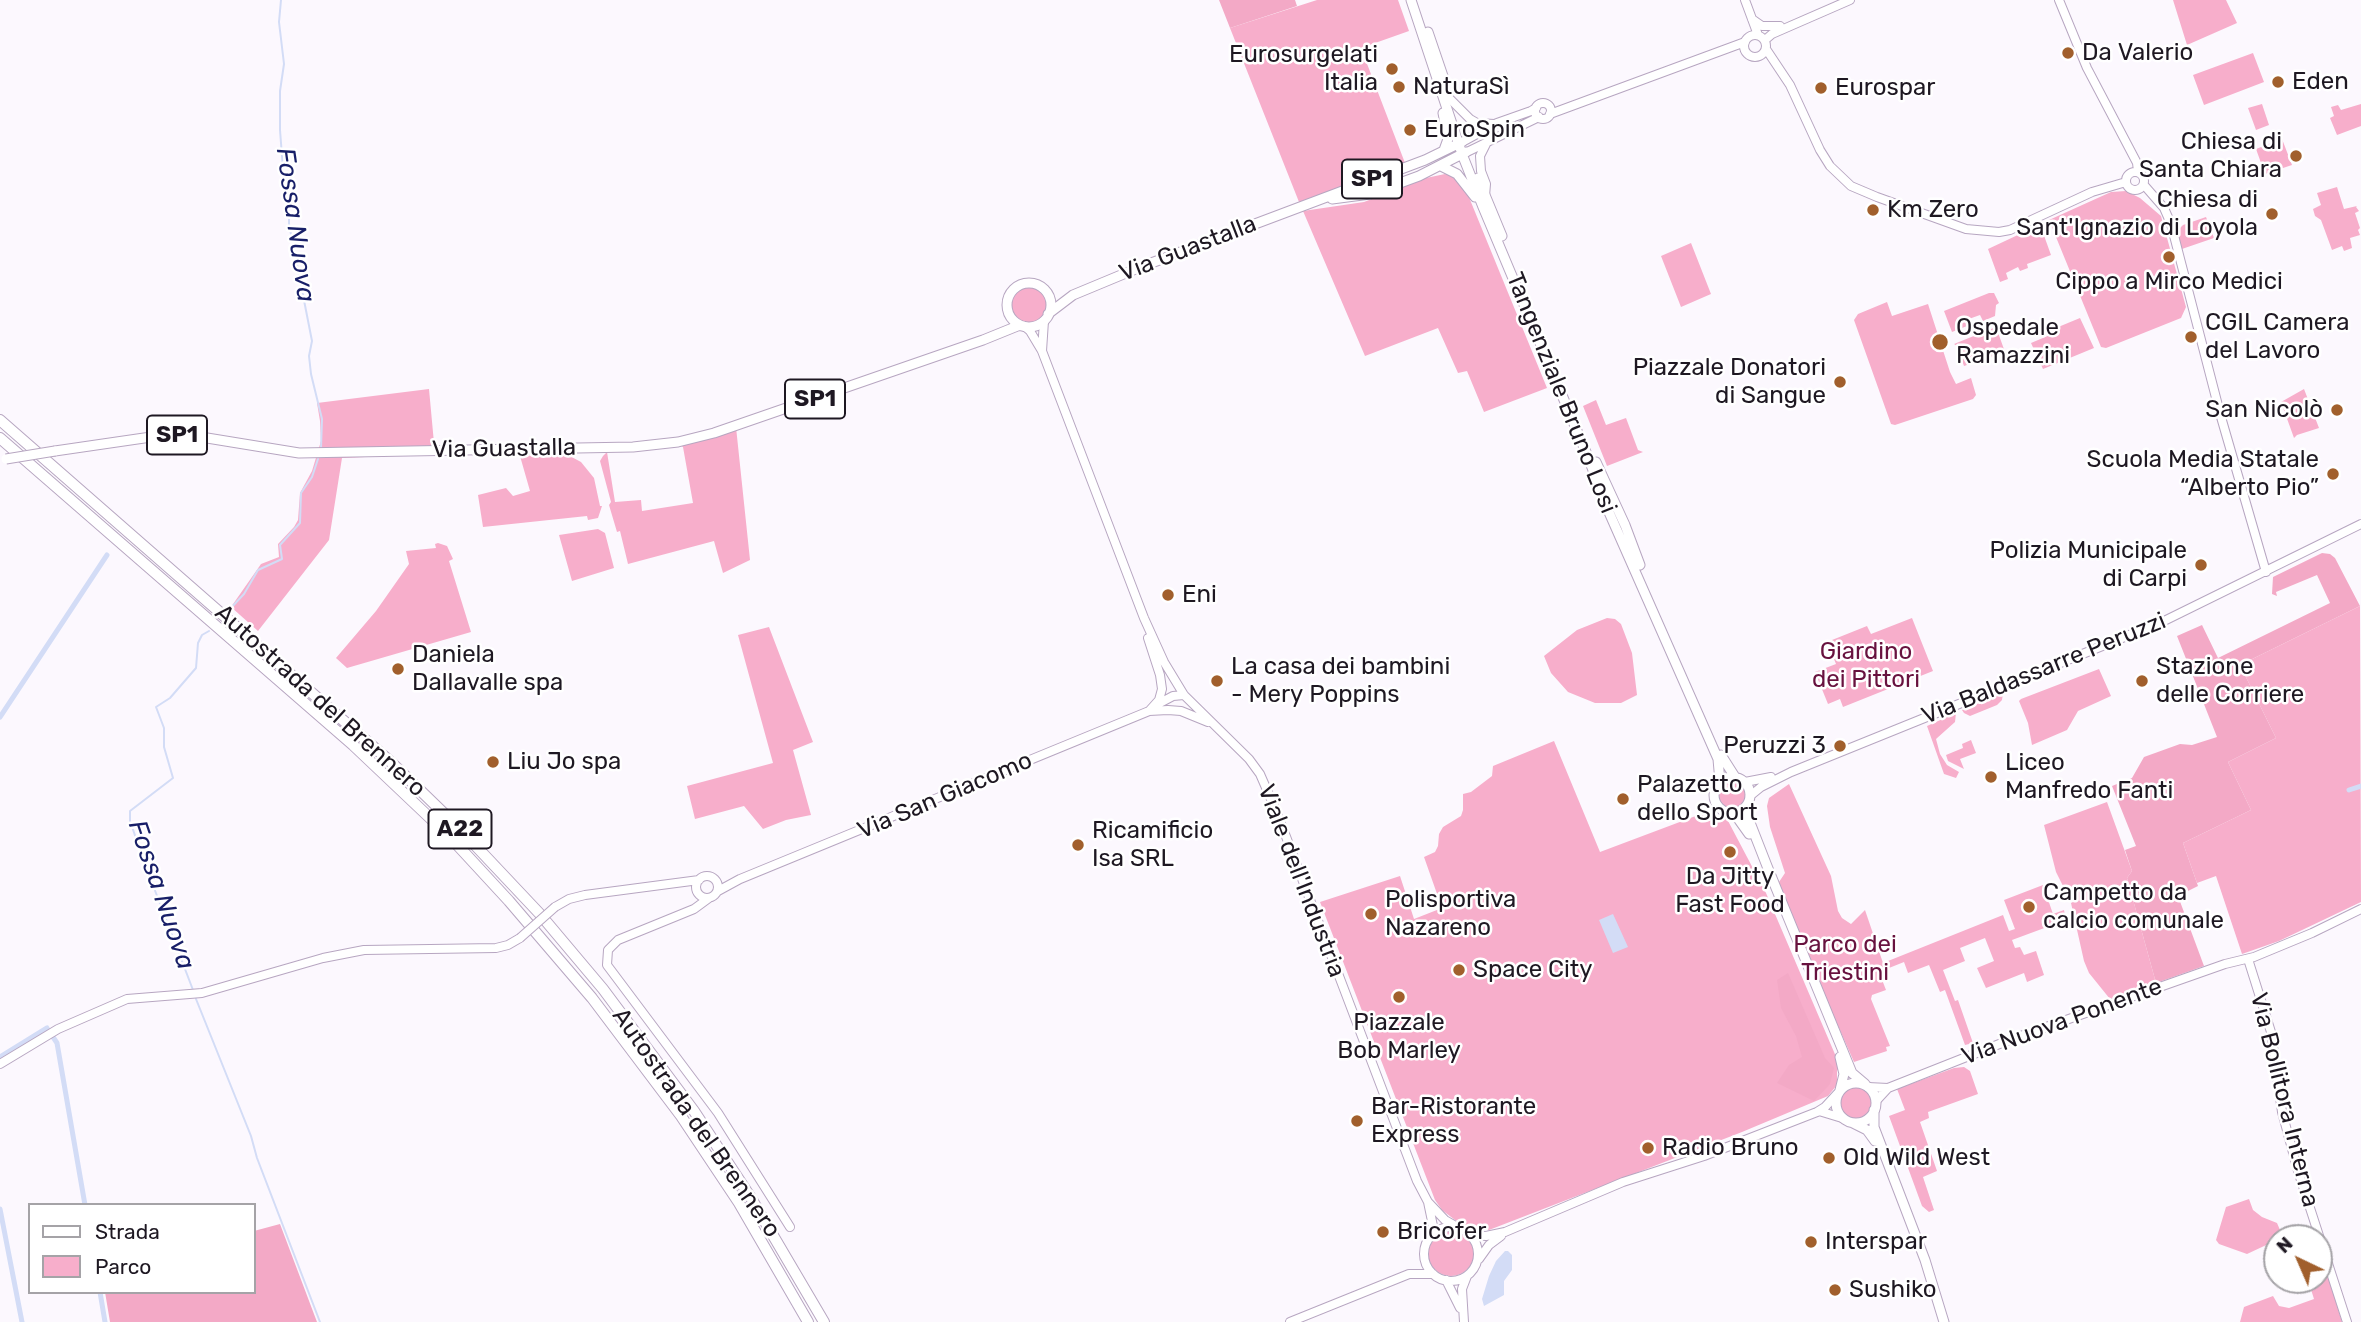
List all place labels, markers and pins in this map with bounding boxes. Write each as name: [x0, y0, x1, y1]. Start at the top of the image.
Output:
place label: Da Valerio: [2082, 39, 2193, 67]
place label: Eurosurgelati Italia: [1229, 41, 1378, 97]
marker: Da Valerio: [2060, 45, 2076, 61]
marker: Eurosurgelati Italia: [1384, 61, 1400, 77]
place label: Eden: [2292, 68, 2349, 96]
place label: NaturaSì: [1413, 73, 1510, 101]
place label: Eurospar: [1835, 74, 1935, 102]
marker: Eden: [2270, 74, 2286, 90]
marker: NaturaSì: [1391, 79, 1407, 95]
marker: Eurospar: [1813, 80, 1829, 96]
place label: EuroSpin: [1424, 116, 1525, 144]
marker: EuroSpin: [1402, 122, 1418, 138]
place label: Chiesa di Santa Chiara: [2139, 128, 2282, 184]
marker: Chiesa di Santa Chiara: [2288, 148, 2304, 164]
place label: Chiesa di Sant'Ignazio di Loyola: [2016, 186, 2258, 242]
place label: Km Zero: [1887, 196, 1979, 224]
marker: Km Zero: [1865, 202, 1881, 218]
marker: Chiesa di Sant'Ignazio di Loyola: [2264, 206, 2280, 222]
marker: Cippo a Mirco Medici: [2161, 249, 2177, 265]
place label: Cippo a Mirco Medici: [2055, 268, 2283, 296]
place label: CGIL Camera del Lavoro: [2205, 309, 2349, 365]
place label: Ospedale Ramazzini: [1956, 314, 2070, 370]
marker: CGIL Camera del Lavoro: [2183, 329, 2199, 345]
marker: Ospedale Ramazzini: [1930, 332, 1950, 352]
place label: Piazzale Donatori di Sangue: [1633, 354, 1826, 410]
marker: Piazzale Donatori di Sangue: [1832, 374, 1848, 390]
place label: San Nicolò: [2205, 396, 2323, 424]
marker: San Nicolò: [2329, 402, 2345, 418]
place label: Scuola Media Statale “Alberto Pio”: [2087, 446, 2319, 502]
marker: Scuola Media Statale “Alberto Pio”: [2325, 466, 2341, 482]
place label: Polizia Municipale di Carpi: [1989, 537, 2187, 593]
marker: Polizia Municipale di Carpi: [2193, 557, 2209, 573]
place label: Eni: [1182, 581, 1217, 609]
marker: Eni: [1160, 587, 1176, 603]
place label: Daniela Dallavalle spa: [412, 641, 563, 697]
place label: La casa dei bambini - Mery Poppins: [1231, 653, 1450, 709]
place label: Stazione delle Corriere: [2156, 653, 2304, 709]
marker: Daniela Dallavalle spa: [390, 661, 406, 677]
marker: La casa dei bambini - Mery Poppins: [1209, 673, 1225, 689]
marker: Stazione delle Corriere: [2134, 673, 2150, 689]
place label: Peruzzi 3: [1723, 732, 1826, 760]
marker: Peruzzi 3: [1832, 738, 1848, 754]
place label: Liu Jo spa: [507, 748, 621, 776]
place label: Liceo Manfredo Fanti: [2005, 749, 2173, 805]
marker: Liu Jo spa: [485, 754, 501, 770]
marker: Liceo Manfredo Fanti: [1983, 769, 1999, 785]
place label: Palazetto dello Sport: [1637, 771, 1758, 827]
marker: Palazetto dello Sport: [1615, 791, 1631, 807]
place label: Ricamificio Isa SRL: [1092, 817, 1213, 873]
marker: Ricamificio Isa SRL: [1070, 837, 1086, 853]
marker: Da Jitty Fast Food: [1722, 844, 1738, 860]
place label: Da Jitty Fast Food: [1675, 863, 1785, 919]
place label: Campetto da calcio comunale: [2043, 879, 2224, 935]
place label: Polisportiva Nazareno: [1385, 886, 1516, 942]
marker: Campetto da calcio comunale: [2021, 899, 2037, 915]
marker: Polisportiva Nazareno: [1363, 906, 1379, 922]
place label: Space City: [1473, 956, 1592, 984]
marker: Space City: [1451, 962, 1467, 978]
marker: Piazzale Bob Marley: [1391, 989, 1407, 1005]
place label: Piazzale Bob Marley: [1337, 1009, 1461, 1065]
place label: Bar-Ristorante Express: [1371, 1093, 1536, 1149]
marker: Bar-Ristorante Express: [1349, 1113, 1365, 1129]
place label: Radio Bruno: [1662, 1134, 1799, 1162]
marker: Radio Bruno: [1640, 1140, 1656, 1156]
place label: Old Wild West: [1843, 1144, 1990, 1172]
marker: Old Wild West: [1821, 1150, 1837, 1166]
place label: Bricofer: [1397, 1218, 1486, 1246]
marker: Bricofer: [1375, 1224, 1391, 1240]
place label: Interspar: [1825, 1228, 1927, 1256]
marker: Interspar: [1803, 1234, 1819, 1250]
place label: Sushiko: [1849, 1276, 1937, 1304]
marker: Sushiko: [1827, 1282, 1843, 1298]

